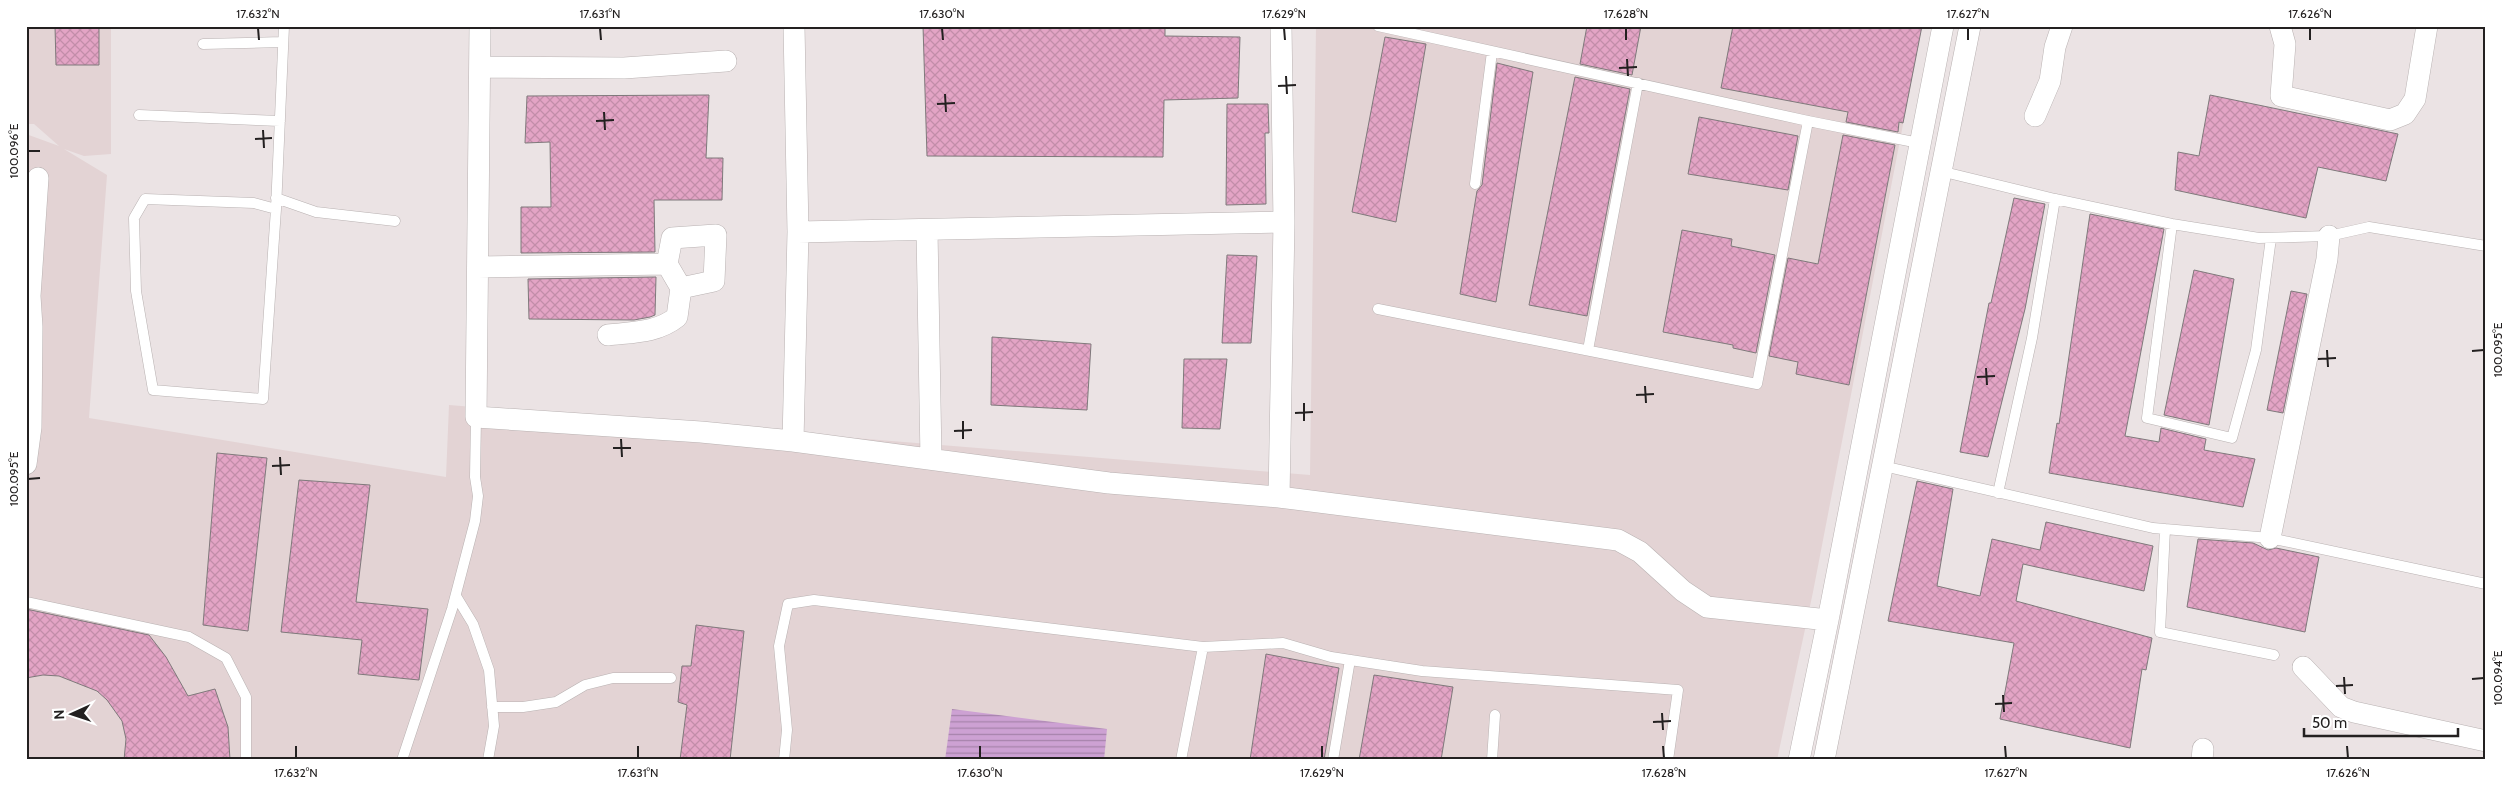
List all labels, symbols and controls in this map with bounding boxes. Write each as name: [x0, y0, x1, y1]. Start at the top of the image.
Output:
text: 17.632°N: [236, 6, 280, 21]
text: 17.631°N: [579, 6, 621, 21]
text: 17.630°N: [919, 6, 965, 21]
text: 17.629°N: [1262, 6, 1306, 21]
text: 17.628°N: [1604, 6, 1648, 21]
text: 17.627°N: [1946, 6, 1990, 21]
text: 17.626°N: [2288, 6, 2332, 21]
text: 100.096°E: [6, 123, 21, 178]
text: 100.095°E: [2490, 322, 2505, 377]
text: 100.095°E: [6, 451, 21, 506]
text: 100.094°E: [2490, 650, 2505, 705]
north arrow: [48, 688, 98, 738]
scale bar: [2304, 706, 2458, 738]
text: N: [50, 709, 68, 720]
text: 50 m: [2312, 714, 2347, 732]
text: 17.632°N: [274, 765, 318, 780]
text: 17.631°N: [617, 765, 659, 780]
text: 17.630°N: [957, 765, 1003, 780]
text: 17.629°N: [1300, 765, 1344, 780]
text: 17.628°N: [1642, 765, 1686, 780]
text: 17.627°N: [1984, 765, 2028, 780]
text: 17.626°N: [2326, 765, 2370, 780]

